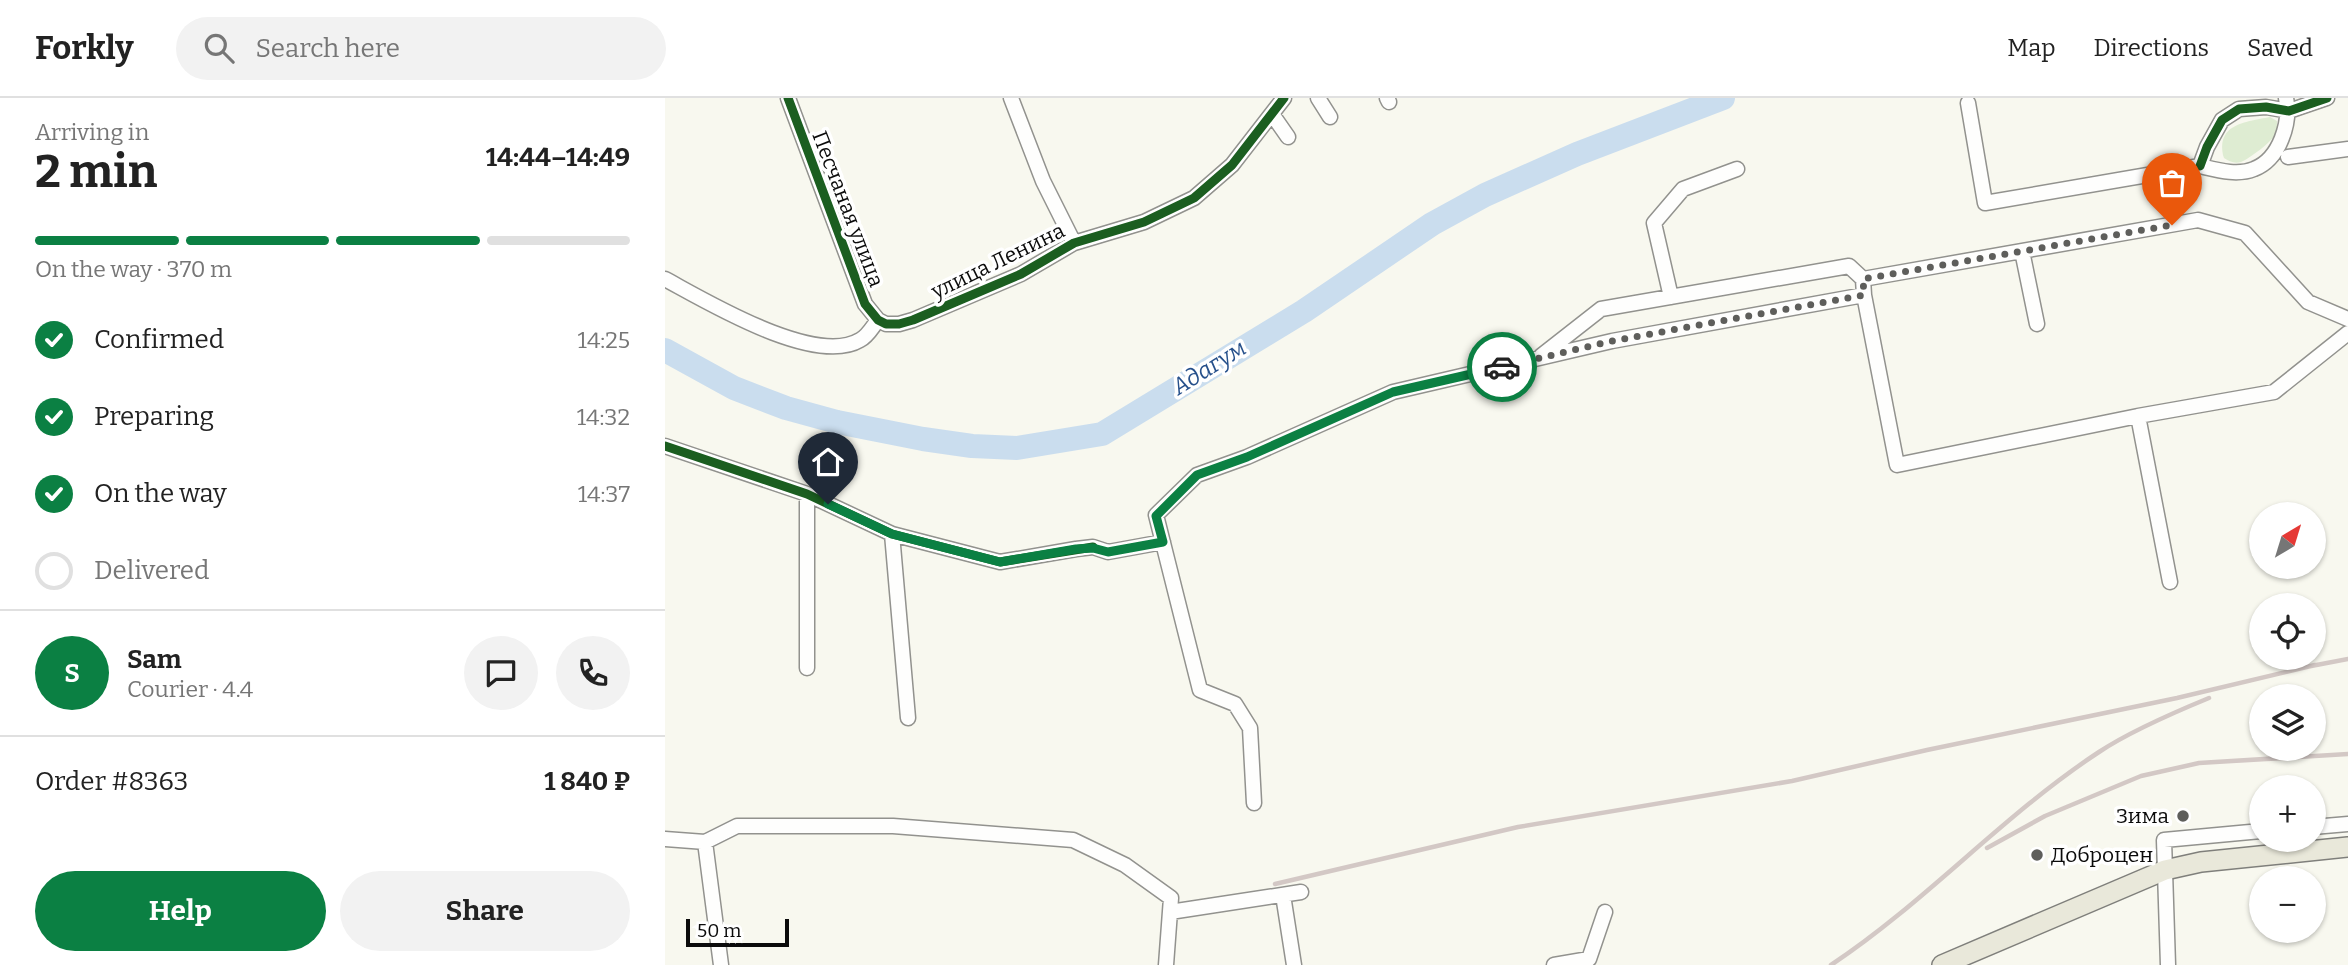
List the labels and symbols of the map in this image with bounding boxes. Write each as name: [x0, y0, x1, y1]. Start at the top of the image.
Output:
street label: Песчаная улица: [806, 127, 890, 291]
pin: [2142, 153, 2202, 225]
street label: улица Ленина: [926, 217, 1069, 305]
courier: [1467, 332, 1537, 402]
water label: Адагум: [1166, 333, 1251, 401]
pin: [798, 432, 858, 504]
north arrow: [2249, 502, 2326, 579]
place label: Зима: [2116, 803, 2169, 829]
marker: Зима: [2175, 808, 2191, 824]
place label: Доброцен: [2051, 842, 2153, 868]
marker: Доброцен: [2029, 847, 2045, 863]
scale bar: [686, 916, 789, 948]

